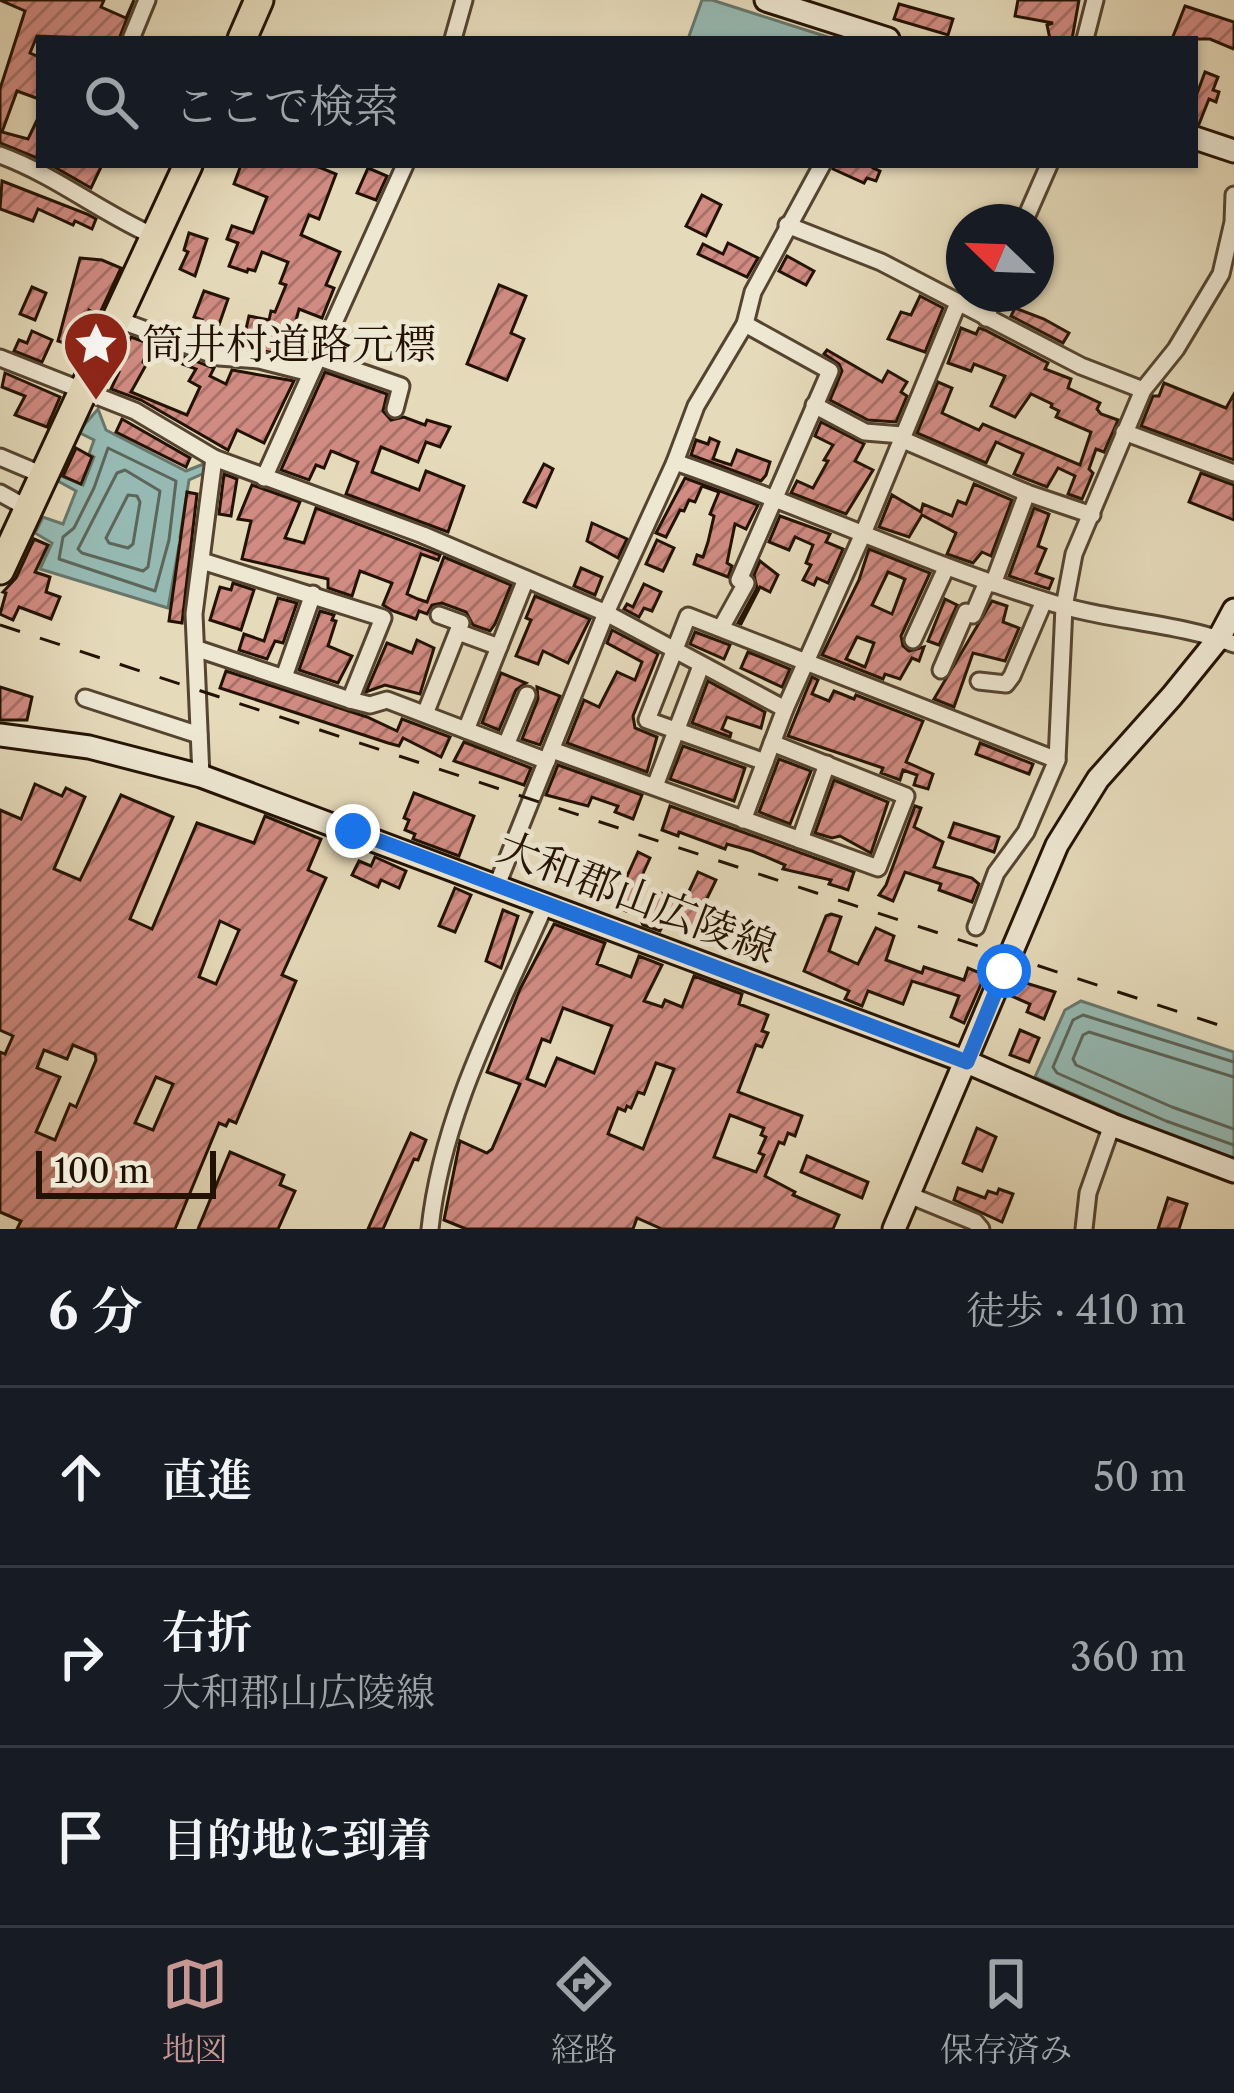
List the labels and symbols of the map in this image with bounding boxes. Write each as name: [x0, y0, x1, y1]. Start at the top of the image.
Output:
north arrow: [946, 204, 1054, 312]
place icon: 筒井村道路元標: [61, 309, 131, 403]
place label: 筒井村道路元標: [142, 318, 436, 370]
route end: [326, 804, 380, 858]
street label: 大和郡山広陵線: [490, 820, 784, 974]
route start: [977, 944, 1031, 998]
scale bar: [36, 1145, 216, 1198]

